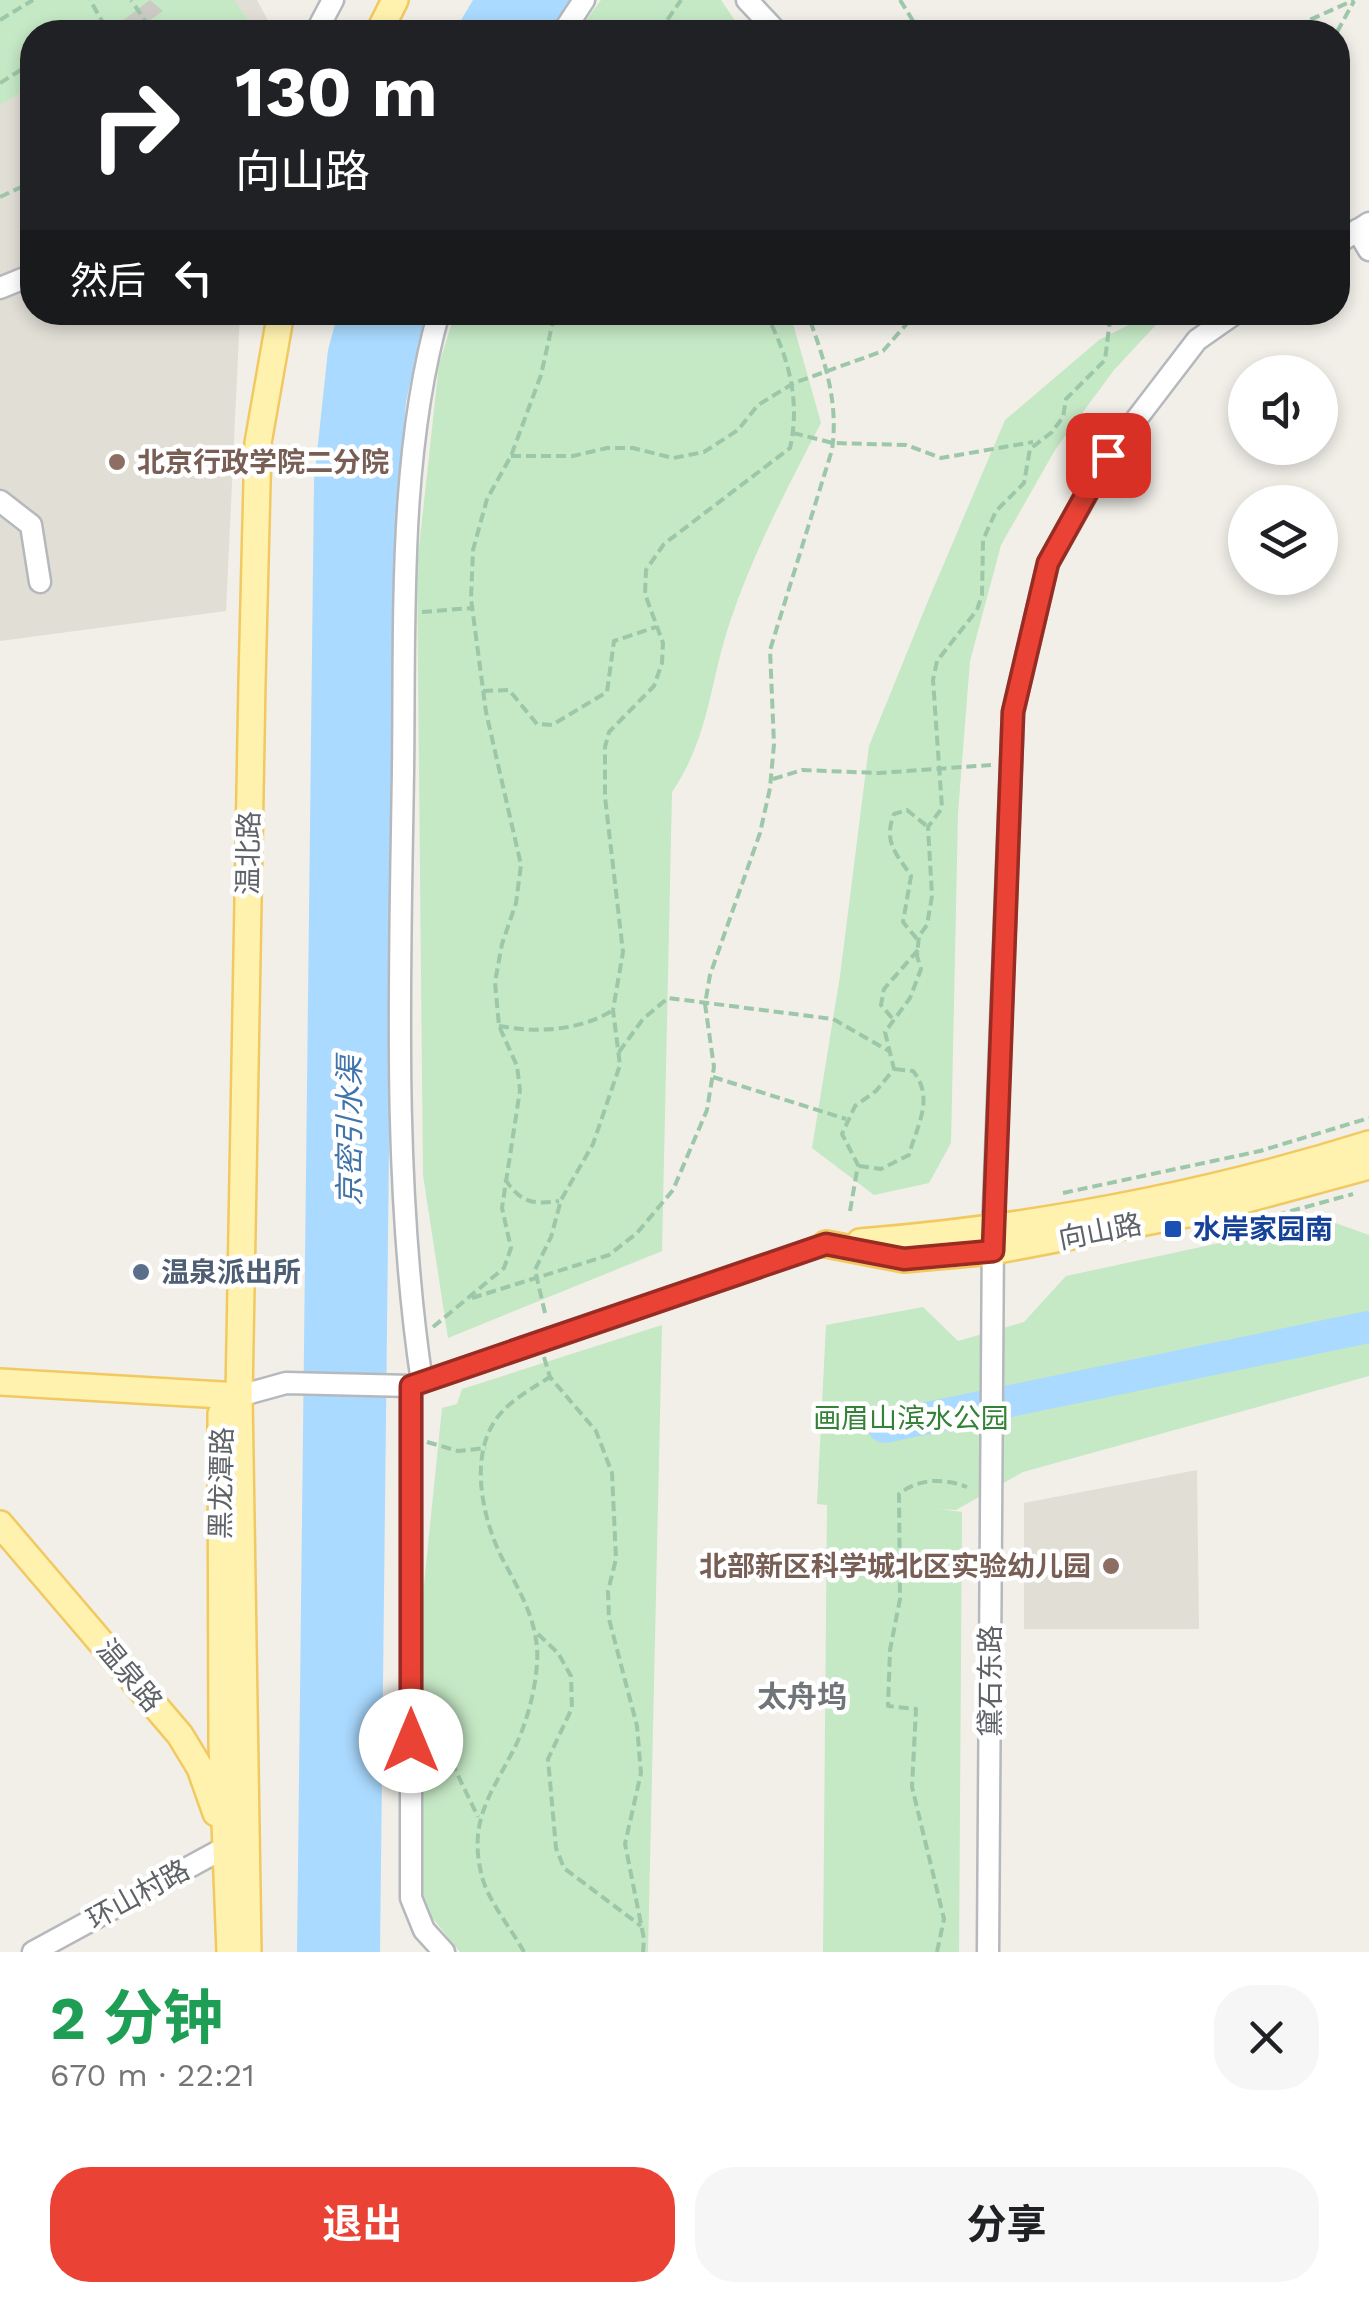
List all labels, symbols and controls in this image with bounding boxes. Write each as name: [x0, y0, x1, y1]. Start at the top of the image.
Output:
text: 130 m: [235, 51, 438, 133]
icon: right: [70, 60, 200, 190]
text: 向山路: [235, 145, 370, 198]
icon: left: [166, 250, 221, 305]
text: 然后: [70, 259, 146, 303]
map controls: [1228, 355, 1338, 595]
button: sound: [1228, 355, 1338, 465]
pin: [1066, 413, 1151, 498]
icon: arrive: [1081, 428, 1136, 483]
place label: 北京行政学院二分院: [137, 446, 389, 479]
marker: 北京行政学院二分院: [106, 451, 128, 473]
button: layers: [1228, 485, 1338, 595]
street label: 温北路: [231, 811, 266, 895]
water label: 京密引水渠: [332, 1052, 367, 1206]
street label: 向山路: [1056, 1207, 1144, 1256]
place label: 水岸家园南: [1193, 1213, 1333, 1246]
marker: 水岸家园南: [1162, 1218, 1184, 1240]
place label: 温泉派出所: [161, 1256, 301, 1289]
marker: 温泉派出所: [130, 1261, 152, 1283]
park label: 画眉山滨水公园: [813, 1402, 1009, 1435]
street label: 黑龙潭路: [204, 1427, 239, 1539]
place label: 北部新区科学城北区实验幼儿园: [699, 1550, 1091, 1583]
marker: 北部新区科学城北区实验幼儿园: [1100, 1555, 1122, 1577]
street label: 黛石东路: [974, 1625, 1007, 1737]
street label: 温泉路: [90, 1633, 169, 1718]
district label: 太舟坞: [757, 1679, 847, 1714]
position arrow: [359, 1689, 463, 1793]
street label: 环山村路: [81, 1853, 195, 1936]
text: 2 分钟: [50, 1983, 223, 2054]
button: close: [1214, 1985, 1319, 2090]
text: 670 m · 22:21: [50, 2056, 255, 2094]
button: 退出: [50, 2167, 675, 2282]
button: 分享: [695, 2167, 1319, 2282]

